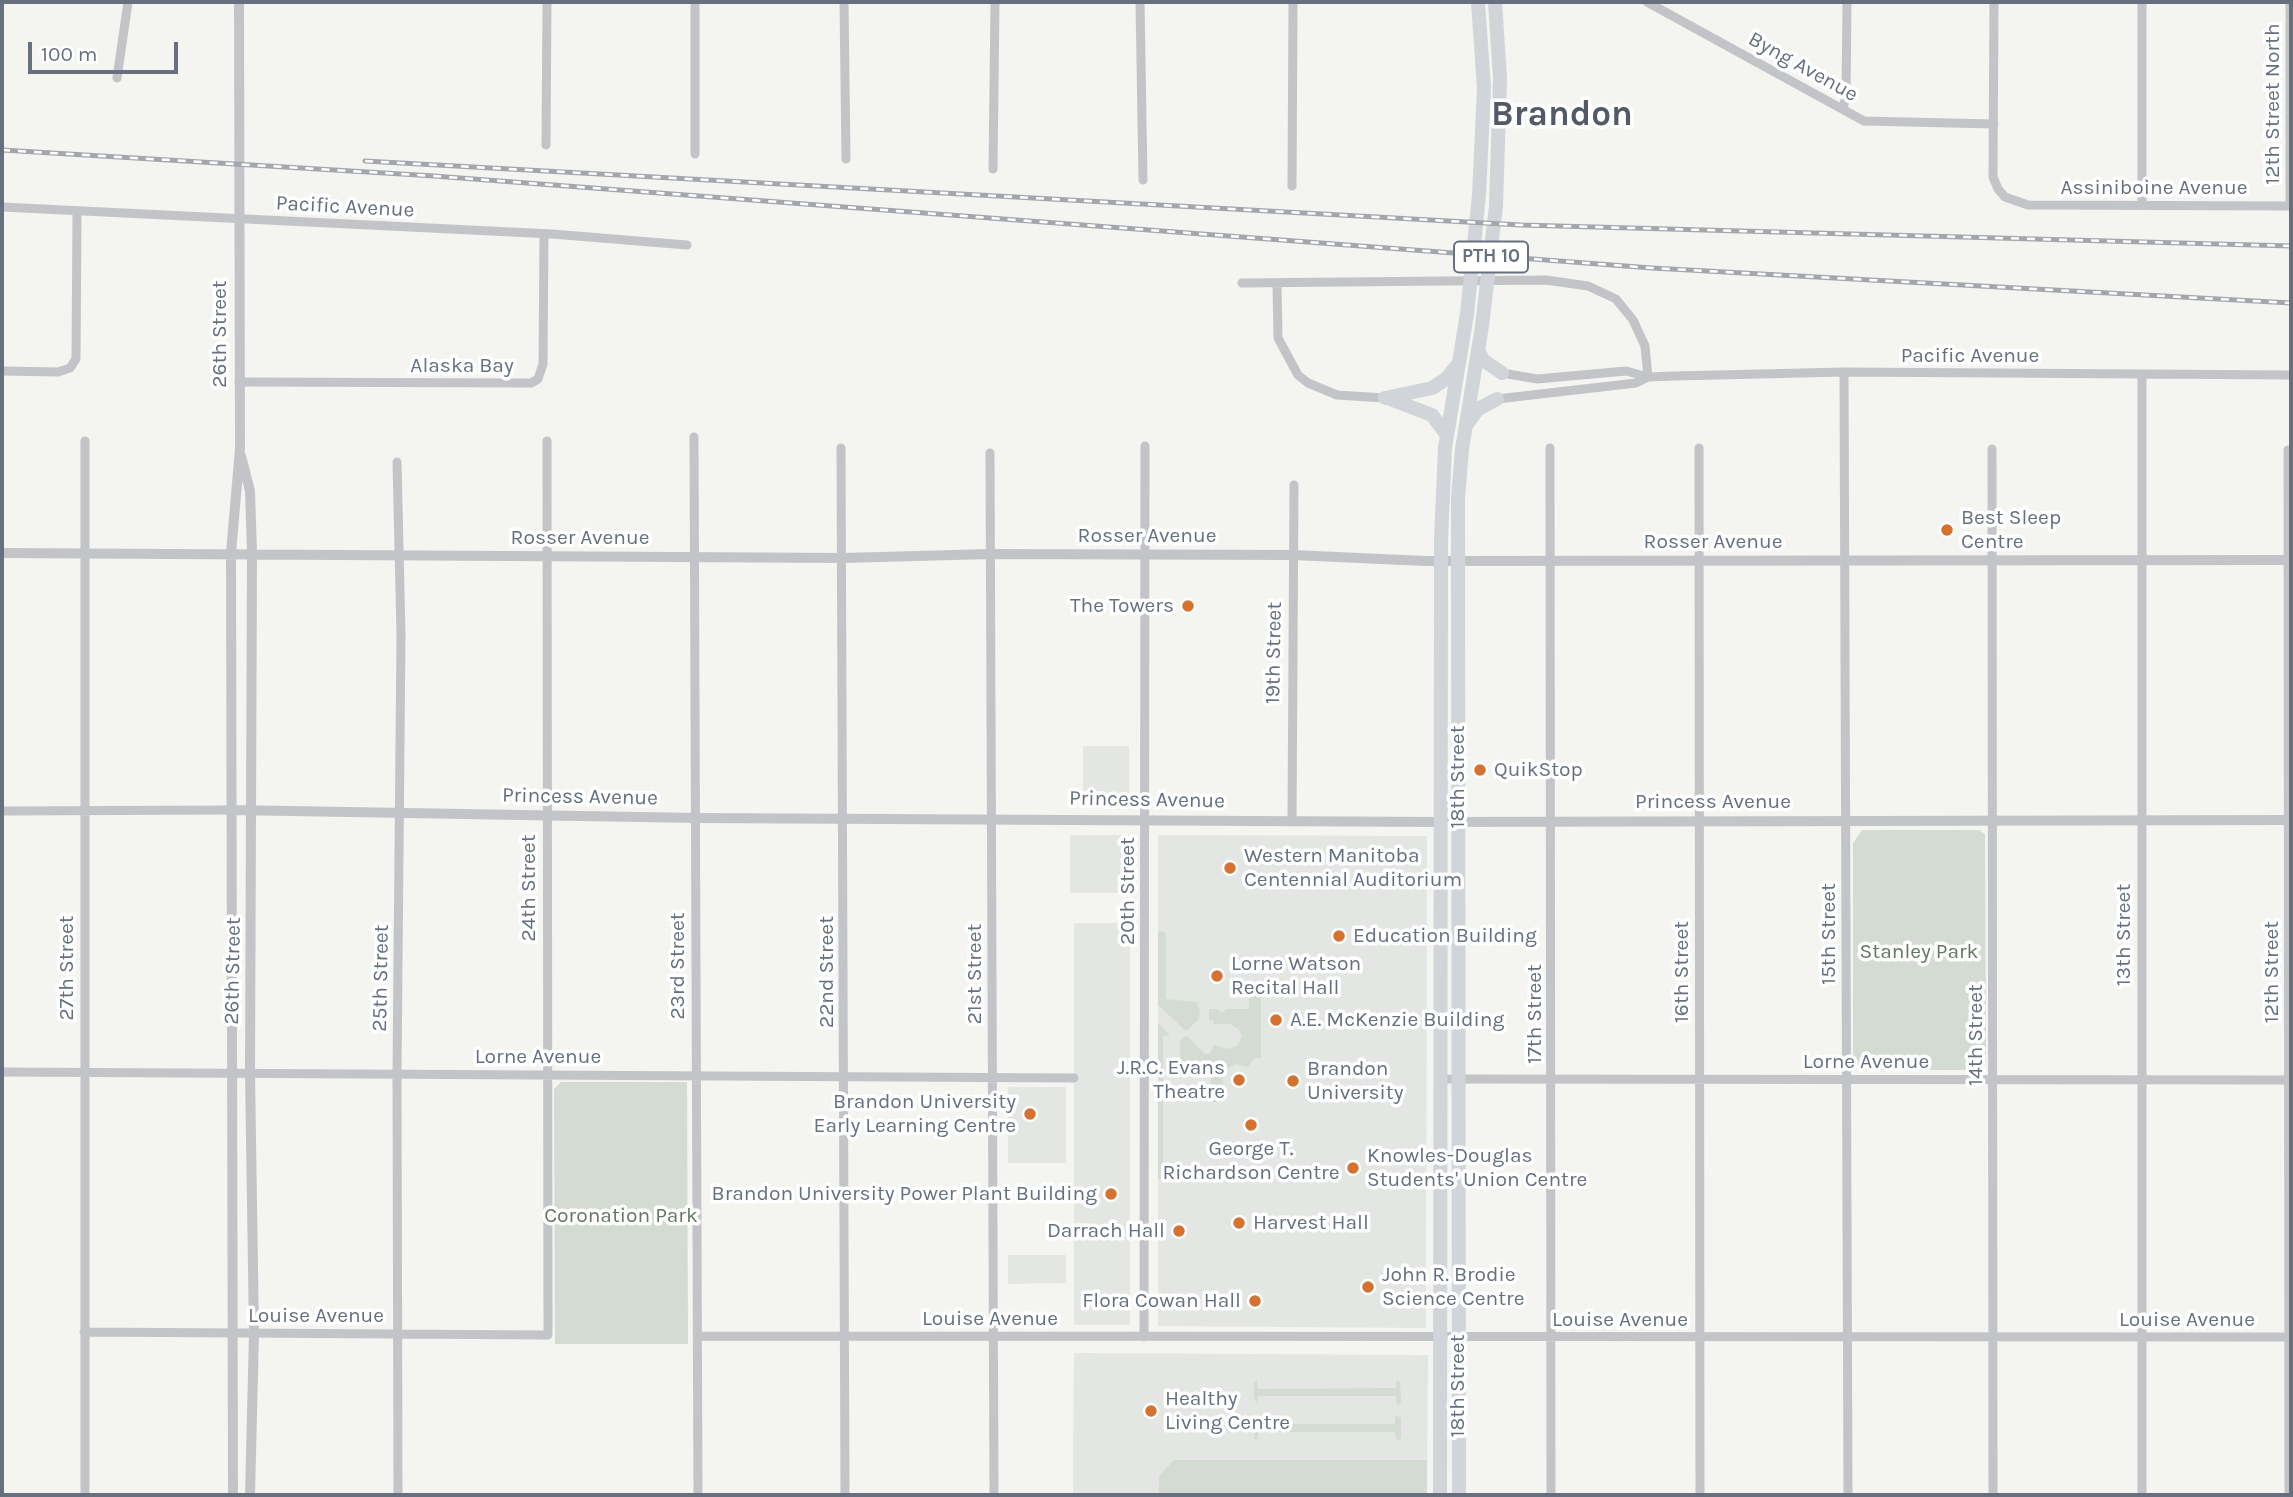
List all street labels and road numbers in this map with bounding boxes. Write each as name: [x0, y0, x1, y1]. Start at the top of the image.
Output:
street label: 12th Street North: [2260, 23, 2286, 185]
street label: Byng Avenue: [1744, 27, 1862, 107]
street label: Assiniboine Avenue: [2060, 175, 2248, 201]
street label: Pacific Avenue: [275, 191, 415, 223]
road number: PTH 10: [1454, 242, 1528, 272]
street label: 26th Street: [207, 280, 233, 388]
street label: Pacific Avenue: [1901, 343, 2039, 369]
street label: Alaska Bay: [410, 353, 514, 379]
street label: Rosser Avenue: [1078, 523, 1216, 549]
street label: Rosser Avenue: [511, 525, 649, 551]
street label: Rosser Avenue: [1644, 529, 1782, 555]
street label: 19th Street: [1261, 602, 1287, 704]
street label: 18th Street: [1445, 725, 1471, 829]
street label: Princess Avenue: [502, 783, 658, 811]
street label: Princess Avenue: [1069, 786, 1225, 814]
street label: Princess Avenue: [1635, 789, 1791, 815]
street label: 24th Street: [516, 834, 542, 942]
street label: 20th Street: [1115, 837, 1141, 945]
street label: 15th Street: [1816, 883, 1842, 985]
street label: 13th Street: [2111, 884, 2137, 986]
street label: 23rd Street: [665, 912, 691, 1020]
street label: 27th Street: [54, 915, 80, 1021]
street label: 22nd Street: [814, 916, 840, 1028]
street label: 26th Street: [219, 917, 247, 1025]
street label: 16th Street: [1669, 921, 1695, 1023]
street label: 12th Street: [2259, 921, 2285, 1023]
street label: 25th Street: [367, 924, 395, 1032]
street label: 21st Street: [962, 924, 988, 1024]
street label: 17th Street: [1522, 964, 1548, 1064]
street label: 14th Street: [1963, 984, 1989, 1086]
street label: Lorne Avenue: [475, 1044, 601, 1070]
street label: Lorne Avenue: [1803, 1049, 1929, 1075]
street label: Louise Avenue: [248, 1303, 384, 1329]
street label: Louise Avenue: [922, 1306, 1058, 1332]
street label: Louise Avenue: [1552, 1307, 1688, 1333]
street label: Louise Avenue: [2119, 1307, 2255, 1333]
street label: 18th Street: [1445, 1334, 1471, 1438]

